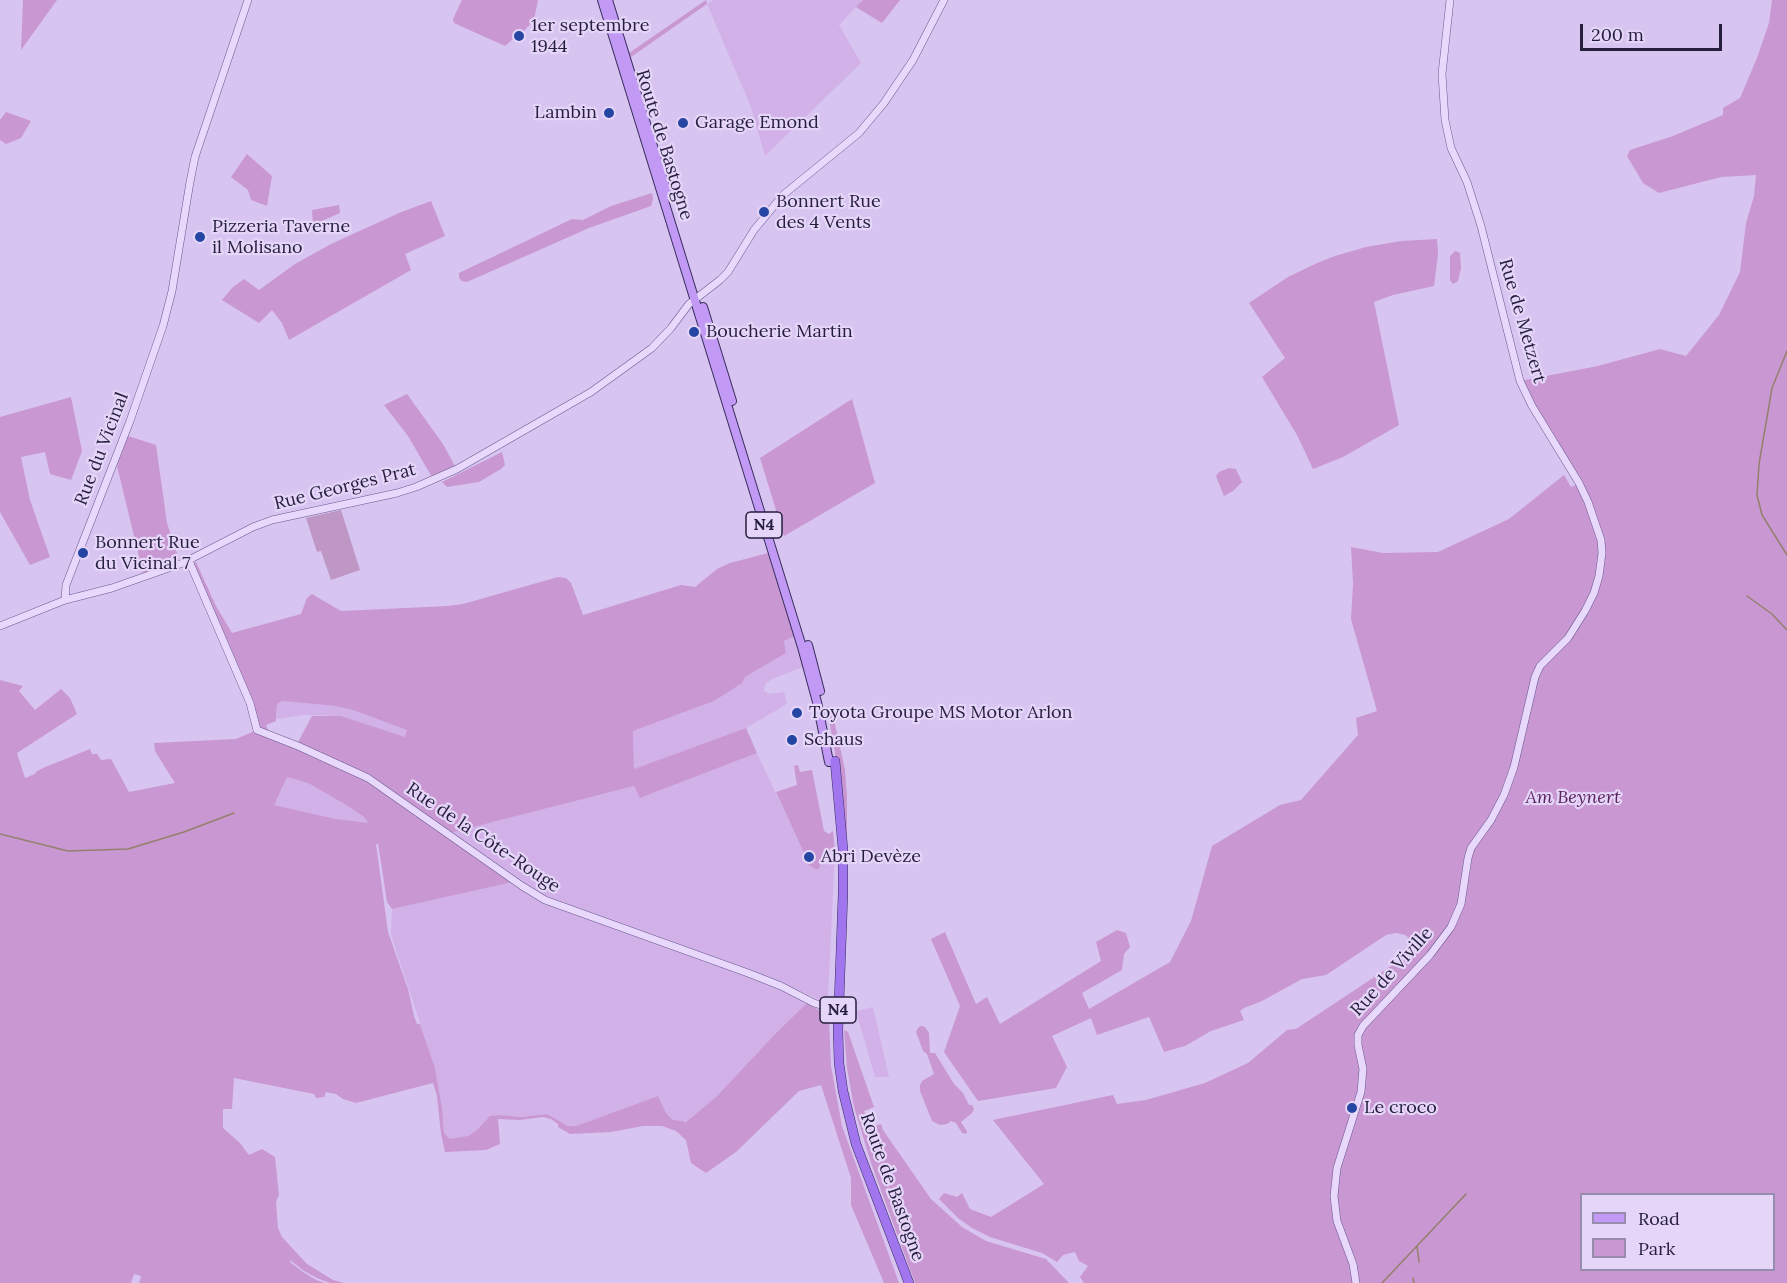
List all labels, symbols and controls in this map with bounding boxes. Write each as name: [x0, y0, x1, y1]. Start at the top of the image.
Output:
scale bar: [1583, 12, 1726, 50]
place label: 1er septembre 1944: [531, 15, 649, 57]
text: 200 m: [1591, 23, 1644, 46]
marker: 1er septembre 1944: [512, 29, 526, 43]
street label: Route de Bastogne: [631, 67, 697, 223]
place label: Lambin: [534, 102, 597, 124]
marker: Lambin: [602, 106, 616, 120]
place label: Garage Emond: [695, 112, 819, 134]
marker: Garage Emond: [676, 116, 690, 130]
place label: Bonnert Rue des 4 Vents: [776, 191, 881, 234]
marker: Bonnert Rue des 4 Vents: [757, 205, 771, 219]
place label: Pizzeria Taverne il Molisano: [212, 216, 350, 258]
marker: Pizzeria Taverne il Molisano: [193, 230, 207, 244]
street label: Rue de Metzert: [1494, 256, 1550, 386]
place label: Boucherie Martin: [706, 321, 853, 343]
marker: Boucherie Martin: [687, 325, 701, 339]
street label: Rue du Vicinal: [71, 390, 133, 508]
street label: Rue Georges Prat: [272, 459, 418, 515]
road number: N4: [746, 512, 782, 538]
place label: Bonnert Rue du Vicinal 7: [95, 532, 200, 574]
marker: Bonnert Rue du Vicinal 7: [76, 546, 90, 560]
place label: Toyota Groupe MS Motor Arlon: [809, 702, 1073, 724]
marker: Toyota Groupe MS Motor Arlon: [790, 706, 804, 720]
place label: Schaus: [804, 729, 863, 751]
marker: Schaus: [785, 733, 799, 747]
street label: Rue de la Côte-Rouge: [402, 778, 564, 898]
park label: Am Beynert: [1525, 787, 1621, 809]
place label: Abri Devèze: [821, 846, 921, 868]
marker: Abri Devèze: [802, 850, 816, 864]
street label: Rue de Viville: [1346, 923, 1438, 1021]
road number: N4: [820, 997, 856, 1023]
place label: Le croco: [1364, 1097, 1437, 1119]
marker: Le croco: [1345, 1101, 1359, 1115]
street label: Route de Bastogne: [855, 1110, 929, 1264]
legend: [1580, 1193, 1775, 1271]
text: Road: [1638, 1207, 1680, 1230]
text: Park: [1638, 1237, 1675, 1260]

